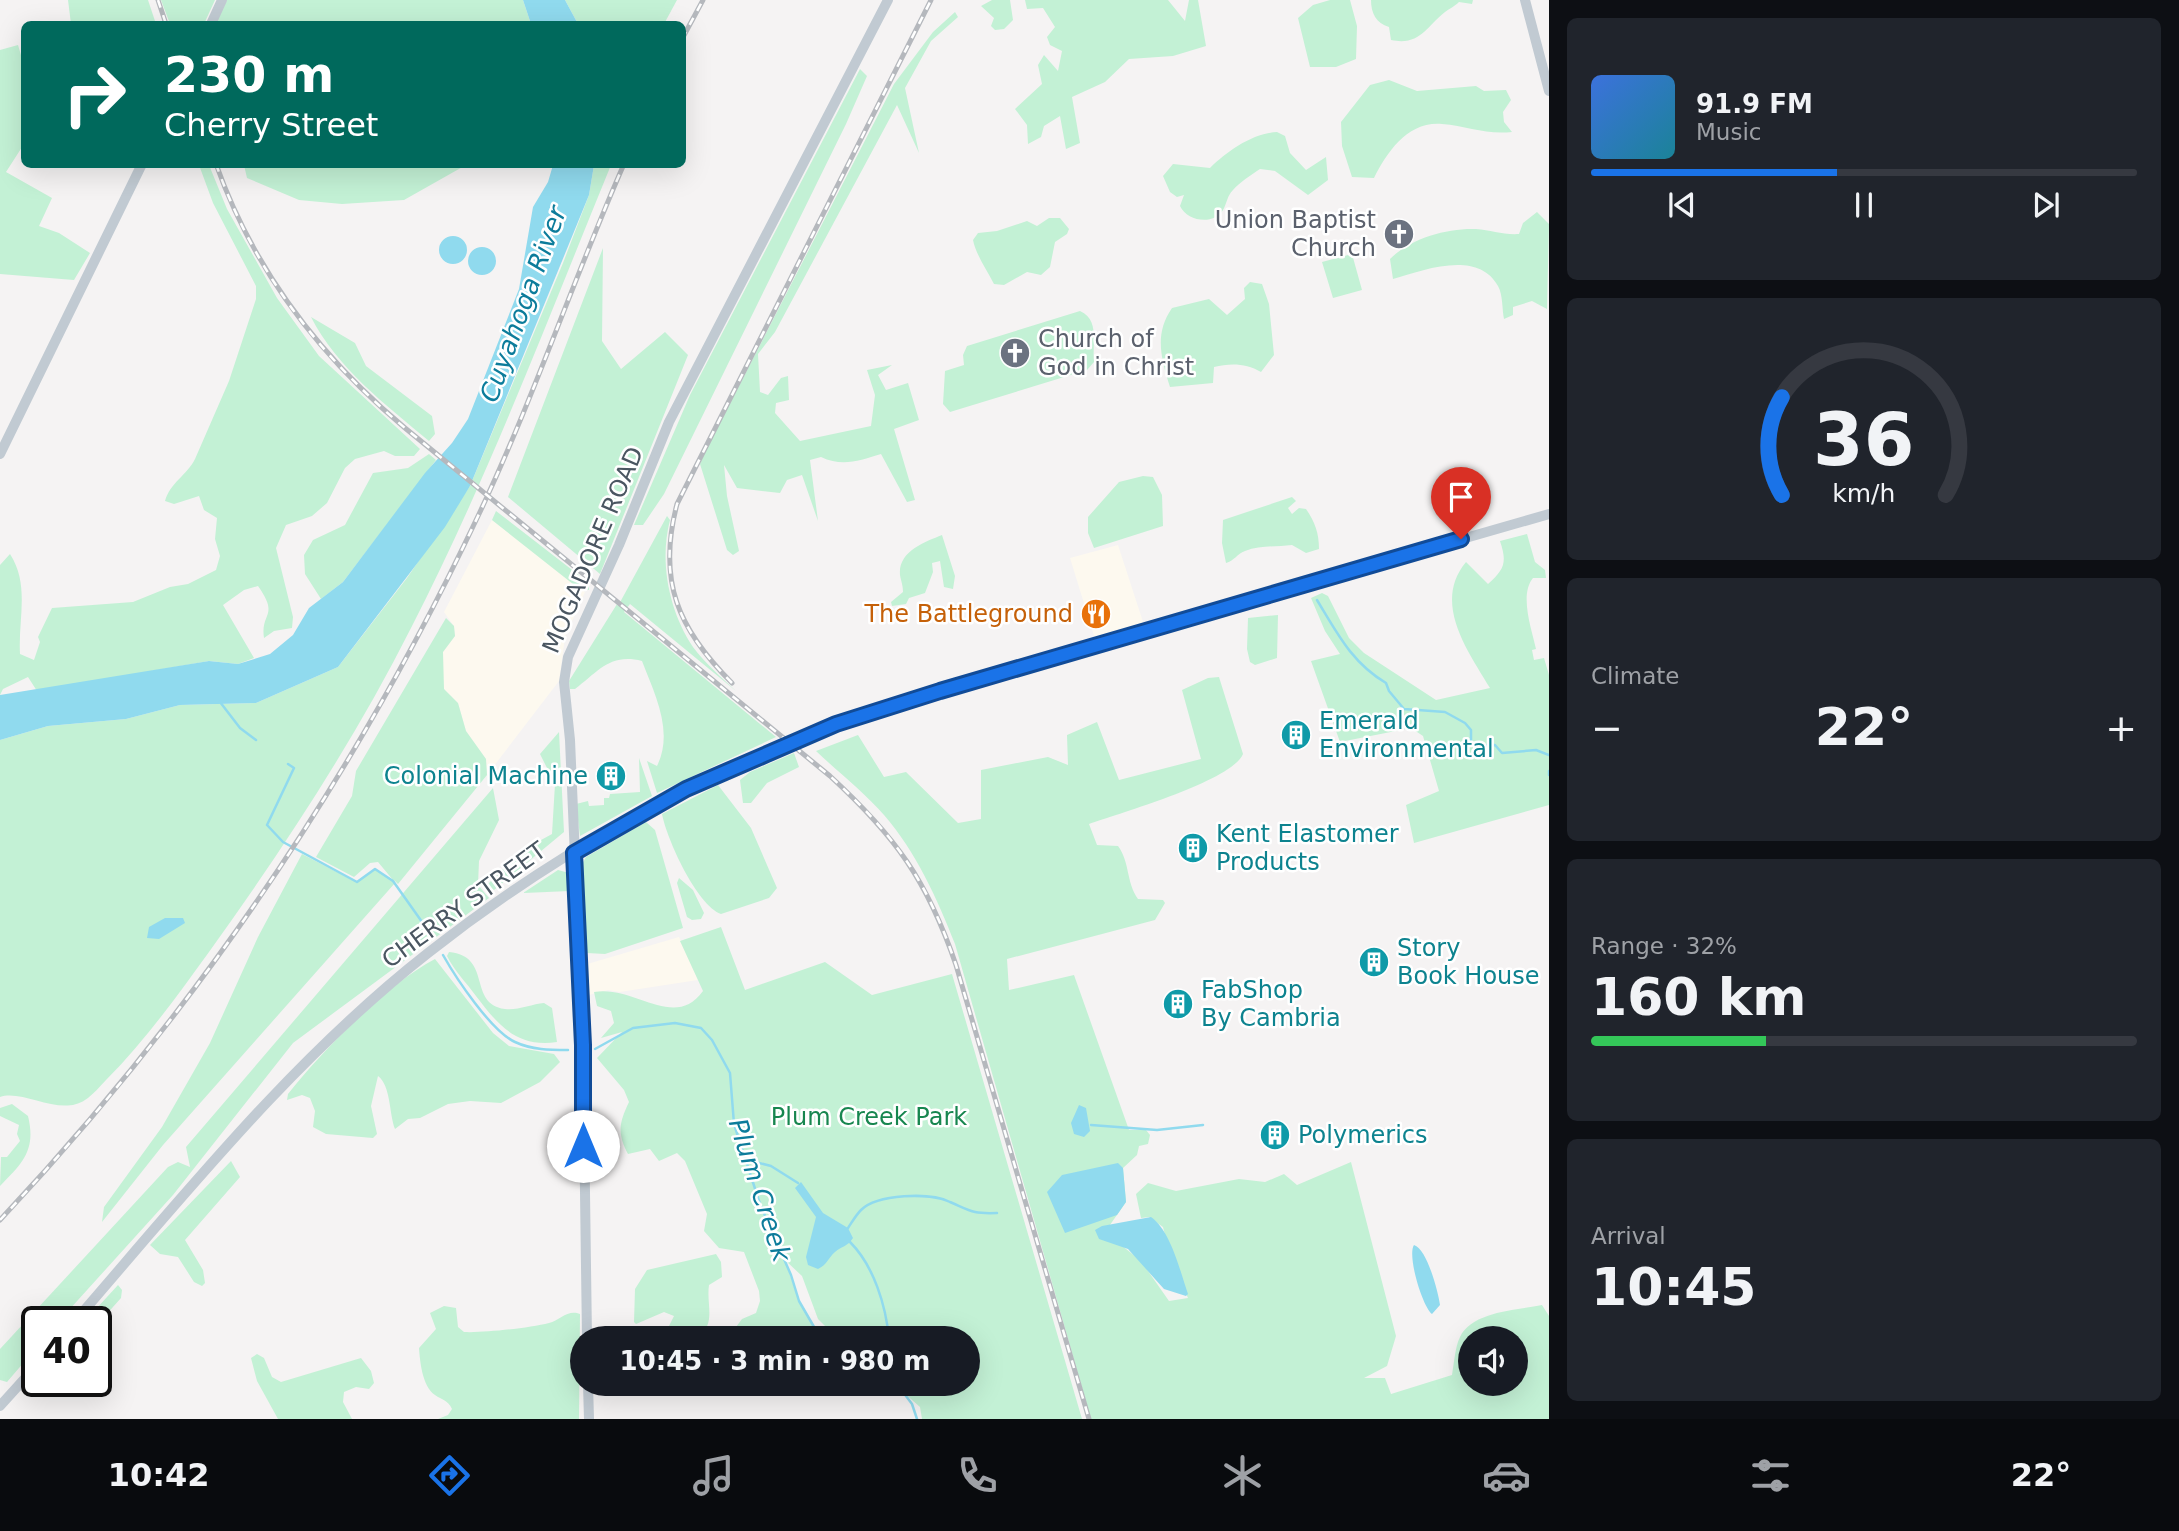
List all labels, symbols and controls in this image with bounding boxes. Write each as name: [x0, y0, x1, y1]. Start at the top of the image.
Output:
text: 230 m: [164, 47, 334, 104]
icon: right: [49, 49, 140, 140]
text: 91.9 FM: [1696, 89, 1813, 119]
text: Cherry Street: [164, 106, 378, 144]
text: Music: [1696, 119, 1761, 145]
icon: previous: [1663, 186, 1701, 224]
icon: pause: [1845, 186, 1883, 224]
icon: next: [2027, 186, 2065, 224]
water label: Cuyahoga River: [474, 200, 573, 406]
place label: Union Baptist Church: [1215, 206, 1376, 262]
church icon: Union Baptist Church: [1382, 217, 1416, 251]
place label: Church of God in Christ: [1038, 325, 1194, 381]
church icon: Church of God in Christ: [998, 336, 1032, 370]
text: 36: [1813, 398, 1915, 483]
street label: MOGADORE ROAD: [537, 443, 649, 657]
pin: [1431, 467, 1491, 539]
icon: arrive: [1442, 478, 1480, 516]
text: km/h: [1832, 479, 1896, 508]
restaurant icon: The Battleground: [1079, 597, 1113, 631]
place label: The Battleground: [863, 600, 1073, 628]
text: Climate: [1591, 663, 1680, 689]
text: 22°: [1815, 697, 1913, 757]
text: −: [1591, 706, 1623, 750]
text: +: [2105, 706, 2137, 750]
place label: Emerald Environmental: [1319, 707, 1494, 763]
building icon: Emerald Environmental: [1279, 718, 1313, 752]
building icon: Colonial Machine: [594, 759, 628, 793]
place label: Colonial Machine: [384, 762, 588, 790]
place label: Kent Elastomer Products: [1216, 820, 1399, 876]
building icon: Kent Elastomer Products: [1176, 831, 1210, 865]
street label: CHERRY STREET: [377, 836, 552, 974]
text: Range · 32%: [1591, 933, 1737, 959]
place label: Story Book House: [1397, 934, 1540, 990]
building icon: Story Book House: [1357, 945, 1391, 979]
text: 160 km: [1591, 967, 1806, 1027]
place label: FabShop By Cambria: [1201, 976, 1341, 1032]
building icon: FabShop By Cambria: [1161, 987, 1195, 1021]
park label: Plum Creek Park: [771, 1103, 967, 1131]
position arrow: [546, 1109, 620, 1183]
water label: Plum Creek: [723, 1115, 798, 1266]
building icon: Polymerics: [1258, 1118, 1292, 1152]
place label: Polymerics: [1298, 1121, 1428, 1149]
text: Arrival: [1591, 1223, 1666, 1249]
text: 10:45: [1591, 1257, 1757, 1317]
speed limit sign: 40: [21, 1306, 112, 1397]
map controls: [1458, 1326, 1528, 1396]
button: sound: [1458, 1326, 1528, 1396]
text: 10:45 · 3 min · 980 m: [620, 1346, 930, 1376]
icon: directions: [425, 1451, 474, 1500]
icon: music: [689, 1451, 738, 1500]
icon: phone: [953, 1451, 1002, 1500]
icon: climate: [1218, 1451, 1267, 1500]
icon: car: [1482, 1451, 1531, 1500]
icon: filters: [1746, 1451, 1795, 1500]
text: 10:42: [108, 1456, 210, 1494]
text: 22°: [2011, 1456, 2071, 1494]

